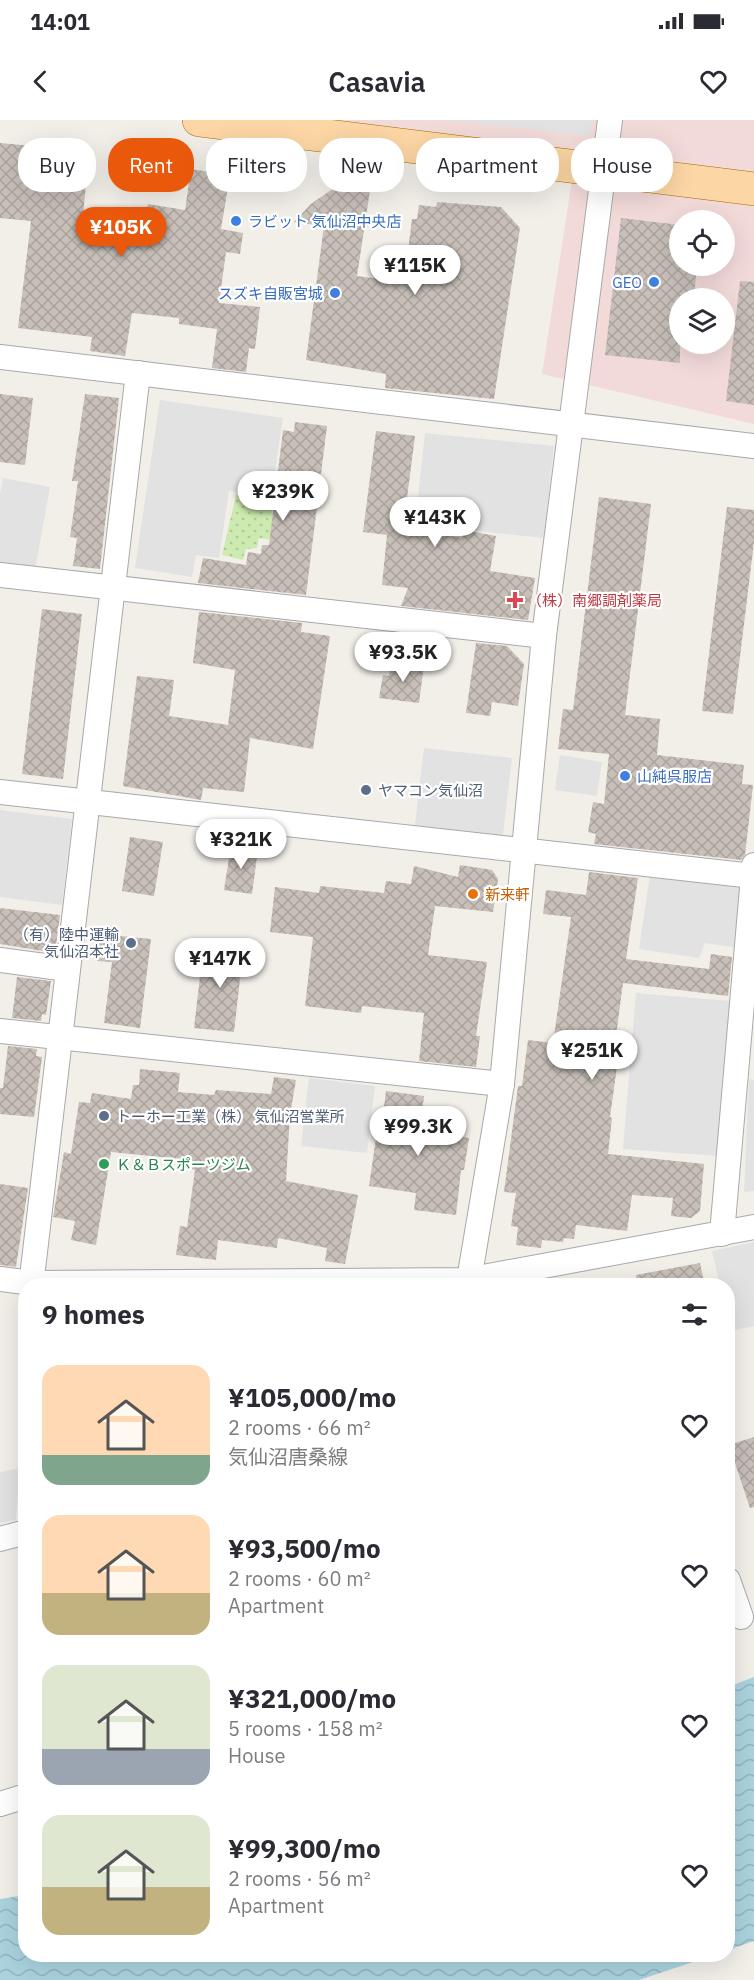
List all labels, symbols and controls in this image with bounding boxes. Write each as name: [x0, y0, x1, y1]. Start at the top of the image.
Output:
text: 14:01: [30, 7, 90, 36]
text: Casavia: [328, 64, 426, 99]
icon: back: [24, 65, 57, 98]
icon: heart: [697, 65, 730, 98]
chip: Buy: [18, 138, 96, 192]
chip: Rent: [108, 138, 194, 192]
chip: Filters: [206, 138, 307, 192]
chip: New: [319, 138, 404, 192]
chip: Apartment: [416, 138, 559, 192]
chip: House: [571, 138, 673, 192]
pin: ¥105K: [79, 207, 163, 258]
map controls: [669, 210, 735, 354]
button: locate: [669, 210, 735, 276]
place label: ラビット 気仙沼中央店: [248, 212, 402, 231]
text: ¥105K: [90, 213, 152, 240]
marker: ラビット 気仙沼中央店: [229, 214, 243, 228]
pin: ¥115K: [373, 245, 457, 296]
text: ¥115K: [384, 251, 446, 278]
place label: GEO: [612, 273, 642, 292]
marker: GEO: [647, 275, 661, 289]
place label: スズキ自販宮城: [218, 284, 323, 303]
marker: スズキ自販宮城: [328, 286, 342, 300]
button: layers: [669, 288, 735, 354]
pin: ¥239K: [241, 471, 325, 522]
text: ¥239K: [252, 477, 314, 504]
pin: ¥143K: [393, 497, 477, 548]
text: ¥143K: [404, 503, 466, 530]
place label: （株）南郷調剤薬局: [527, 591, 662, 610]
marker: （株）南郷調剤薬局: [508, 593, 522, 607]
pin: ¥93.5K: [354, 632, 452, 683]
text: ¥93.5K: [368, 638, 438, 665]
place label: 山純呉服店: [637, 767, 712, 786]
marker: 山純呉服店: [618, 769, 632, 783]
place label: ヤマコン気仙沼: [378, 781, 483, 800]
marker: ヤマコン気仙沼: [359, 783, 373, 797]
pin: ¥321K: [199, 819, 283, 870]
text: ¥321K: [210, 825, 272, 852]
place label: 新来軒: [485, 885, 530, 904]
marker: 新来軒: [466, 887, 480, 901]
place label: （有）陸中運輸 気仙沼本社: [14, 925, 119, 961]
marker: （有）陸中運輸 気仙沼本社: [124, 936, 138, 950]
pin: ¥147K: [178, 938, 262, 989]
text: ¥147K: [189, 944, 251, 971]
pin: ¥251K: [550, 1030, 634, 1081]
text: ¥251K: [561, 1036, 623, 1063]
pin: ¥99.3K: [369, 1106, 467, 1157]
place label: トーホー工業（株） 気仙沼営業所: [116, 1107, 345, 1126]
marker: トーホー工業（株） 気仙沼営業所: [97, 1109, 111, 1123]
text: ¥99.3K: [383, 1112, 453, 1139]
place label: Ｋ＆Ｂスポーツジム: [116, 1155, 251, 1174]
marker: Ｋ＆Ｂスポーツジム: [97, 1157, 111, 1171]
text: 9 homes: [42, 1297, 145, 1331]
icon: filters: [678, 1298, 711, 1331]
text: ¥105,000/mo: [228, 1380, 396, 1414]
icon: home: [90, 1389, 162, 1461]
icon: heart: [678, 1409, 711, 1442]
text: 2 rooms · 66 m²: [228, 1414, 371, 1441]
text: 気仙沼唐桑線: [228, 1443, 348, 1470]
text: ¥93,500/mo: [228, 1531, 381, 1565]
icon: home: [90, 1539, 162, 1611]
icon: heart: [678, 1559, 711, 1592]
text: 2 rooms · 60 m²: [228, 1565, 371, 1592]
text: Apartment: [228, 1592, 324, 1619]
text: ¥321,000/mo: [228, 1681, 396, 1715]
icon: home: [90, 1689, 162, 1761]
icon: heart: [678, 1709, 711, 1742]
text: 5 rooms · 158 m²: [228, 1715, 383, 1742]
text: House: [228, 1742, 285, 1769]
text: ¥99,300/mo: [228, 1831, 381, 1865]
icon: home: [90, 1839, 162, 1911]
icon: heart: [678, 1859, 711, 1892]
text: 2 rooms · 56 m²: [228, 1865, 371, 1892]
text: Apartment: [228, 1892, 324, 1919]

